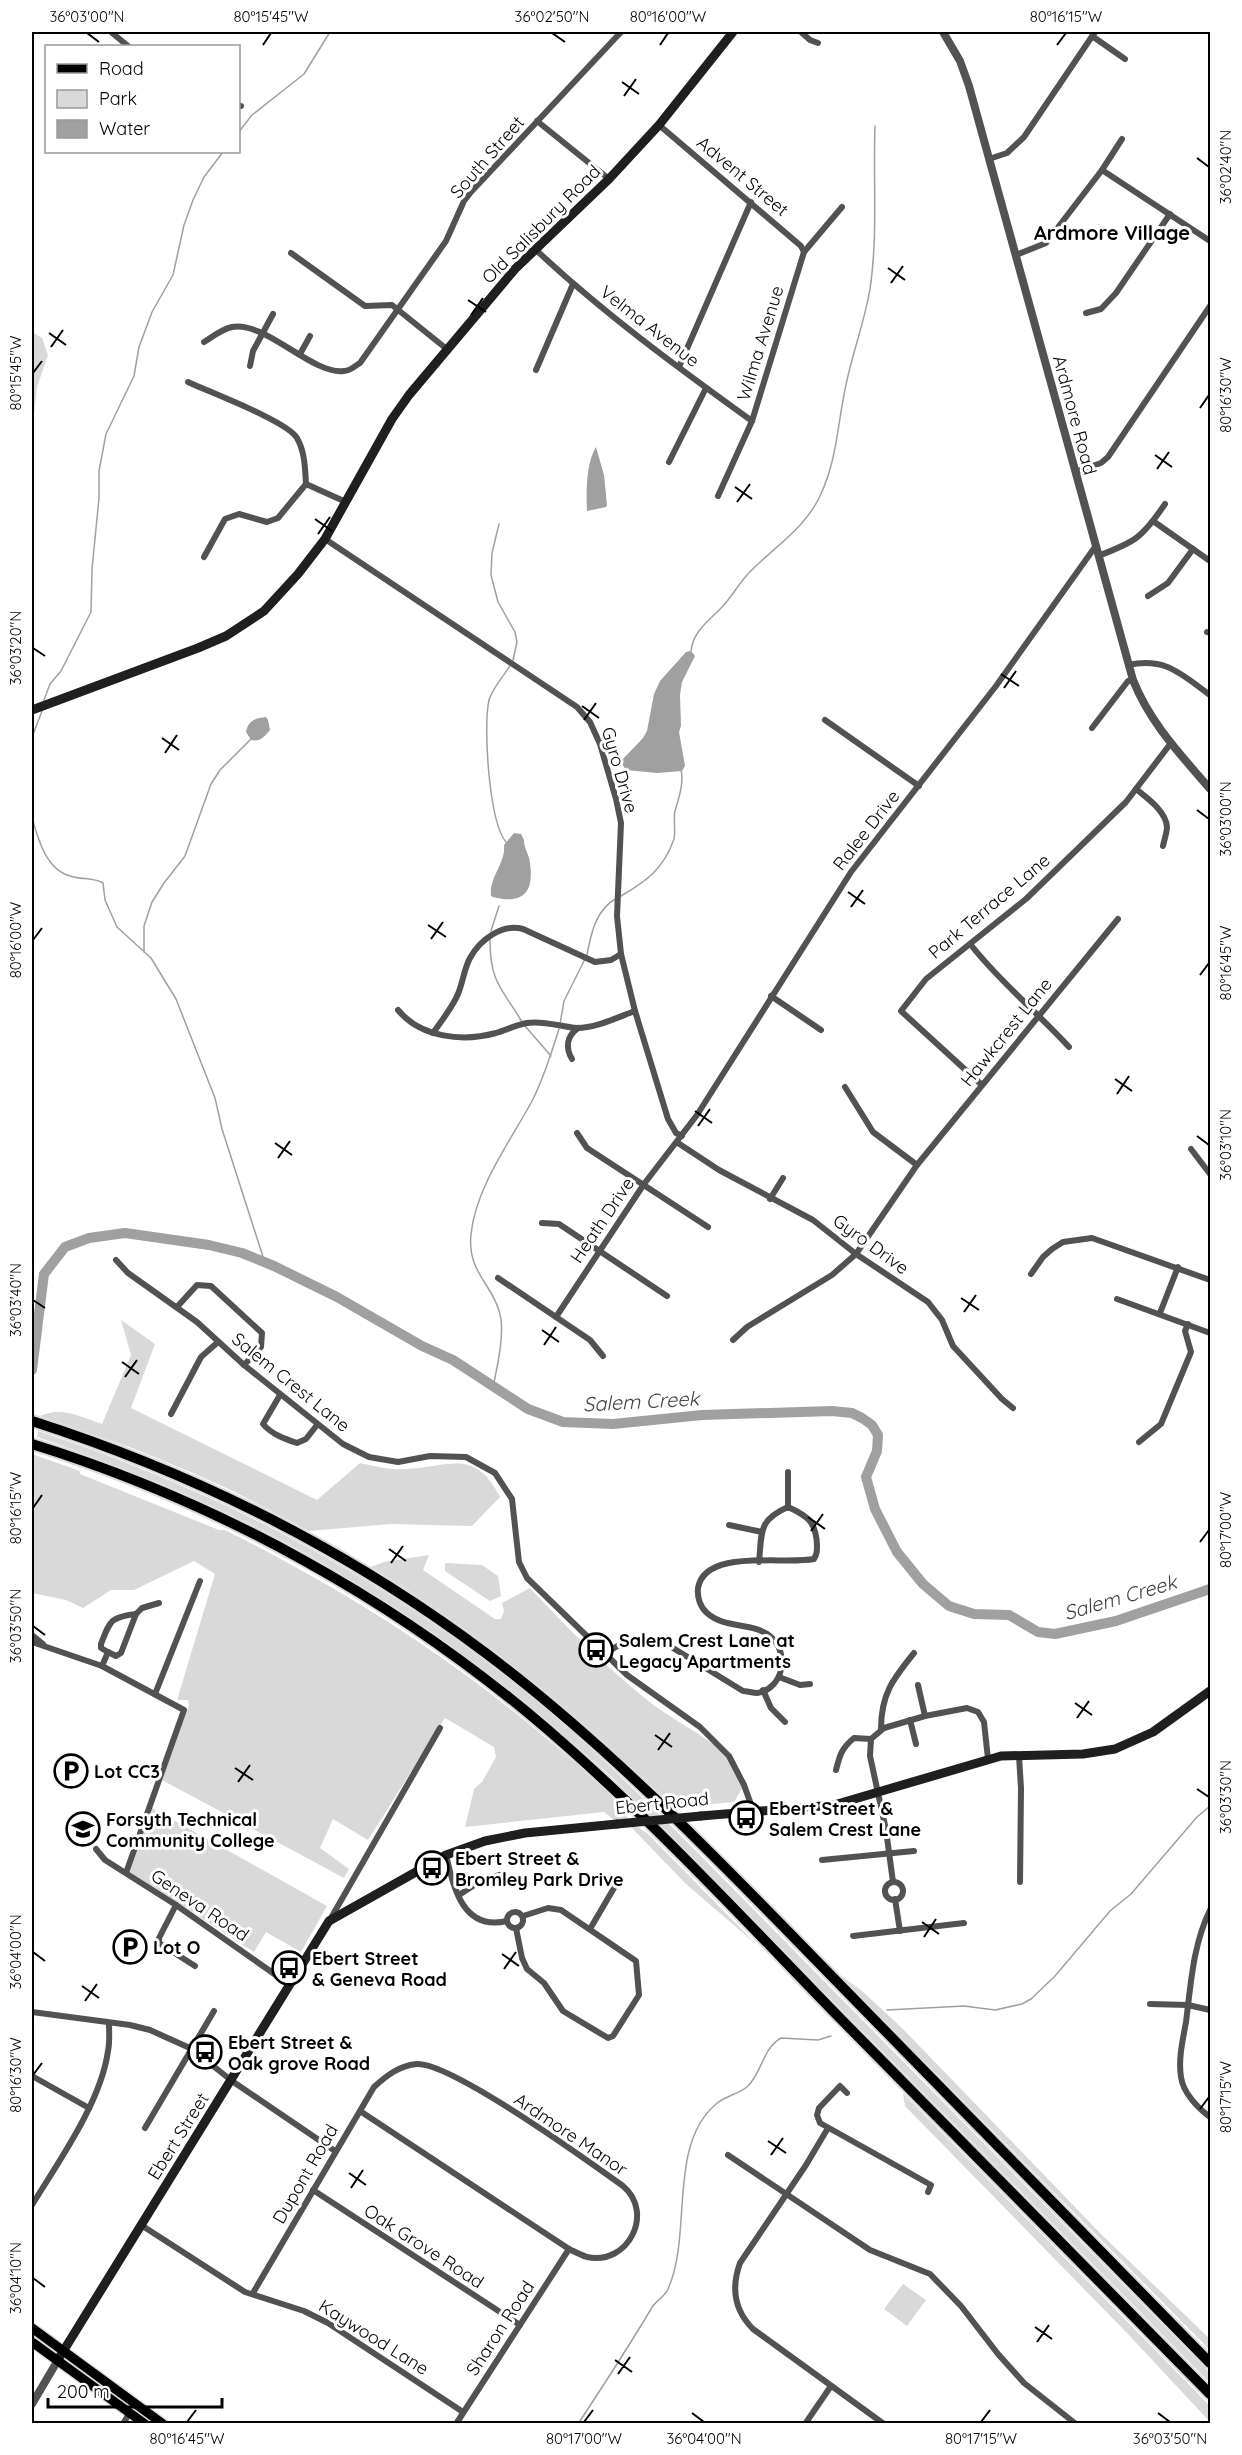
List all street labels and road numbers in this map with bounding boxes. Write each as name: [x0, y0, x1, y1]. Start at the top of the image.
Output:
street label: South Street: [445, 111, 529, 203]
street label: Advent Street: [692, 131, 794, 221]
street label: Old Salisbury Road: [477, 160, 605, 288]
street label: Velma Avenue: [596, 280, 704, 372]
street label: Wilma Avenue: [732, 283, 788, 403]
street label: Ardmore Road: [1048, 353, 1102, 477]
street label: Gyro Drive: [597, 724, 643, 816]
street label: Ralee Drive: [828, 785, 904, 875]
street label: Park Terrace Lane: [923, 848, 1055, 964]
street label: Hawkcrest Lane: [955, 973, 1057, 1091]
street label: Heath Drive: [565, 1173, 639, 1267]
street label: Gyro Drive: [828, 1209, 914, 1279]
street label: Salem Crest Lane: [227, 1327, 355, 1437]
street label: Ebert Road: [614, 1787, 710, 1819]
street label: Geneva Road: [147, 1864, 253, 1946]
street label: Ebert Street: [142, 2088, 214, 2184]
street label: Ardmore Manor: [510, 2088, 632, 2180]
street label: Dupont Road: [267, 2120, 343, 2228]
street label: Oak Grove Road: [360, 2199, 488, 2293]
street label: Sharon Road: [461, 2276, 539, 2380]
street label: Kaywood Lane: [315, 2294, 433, 2380]

